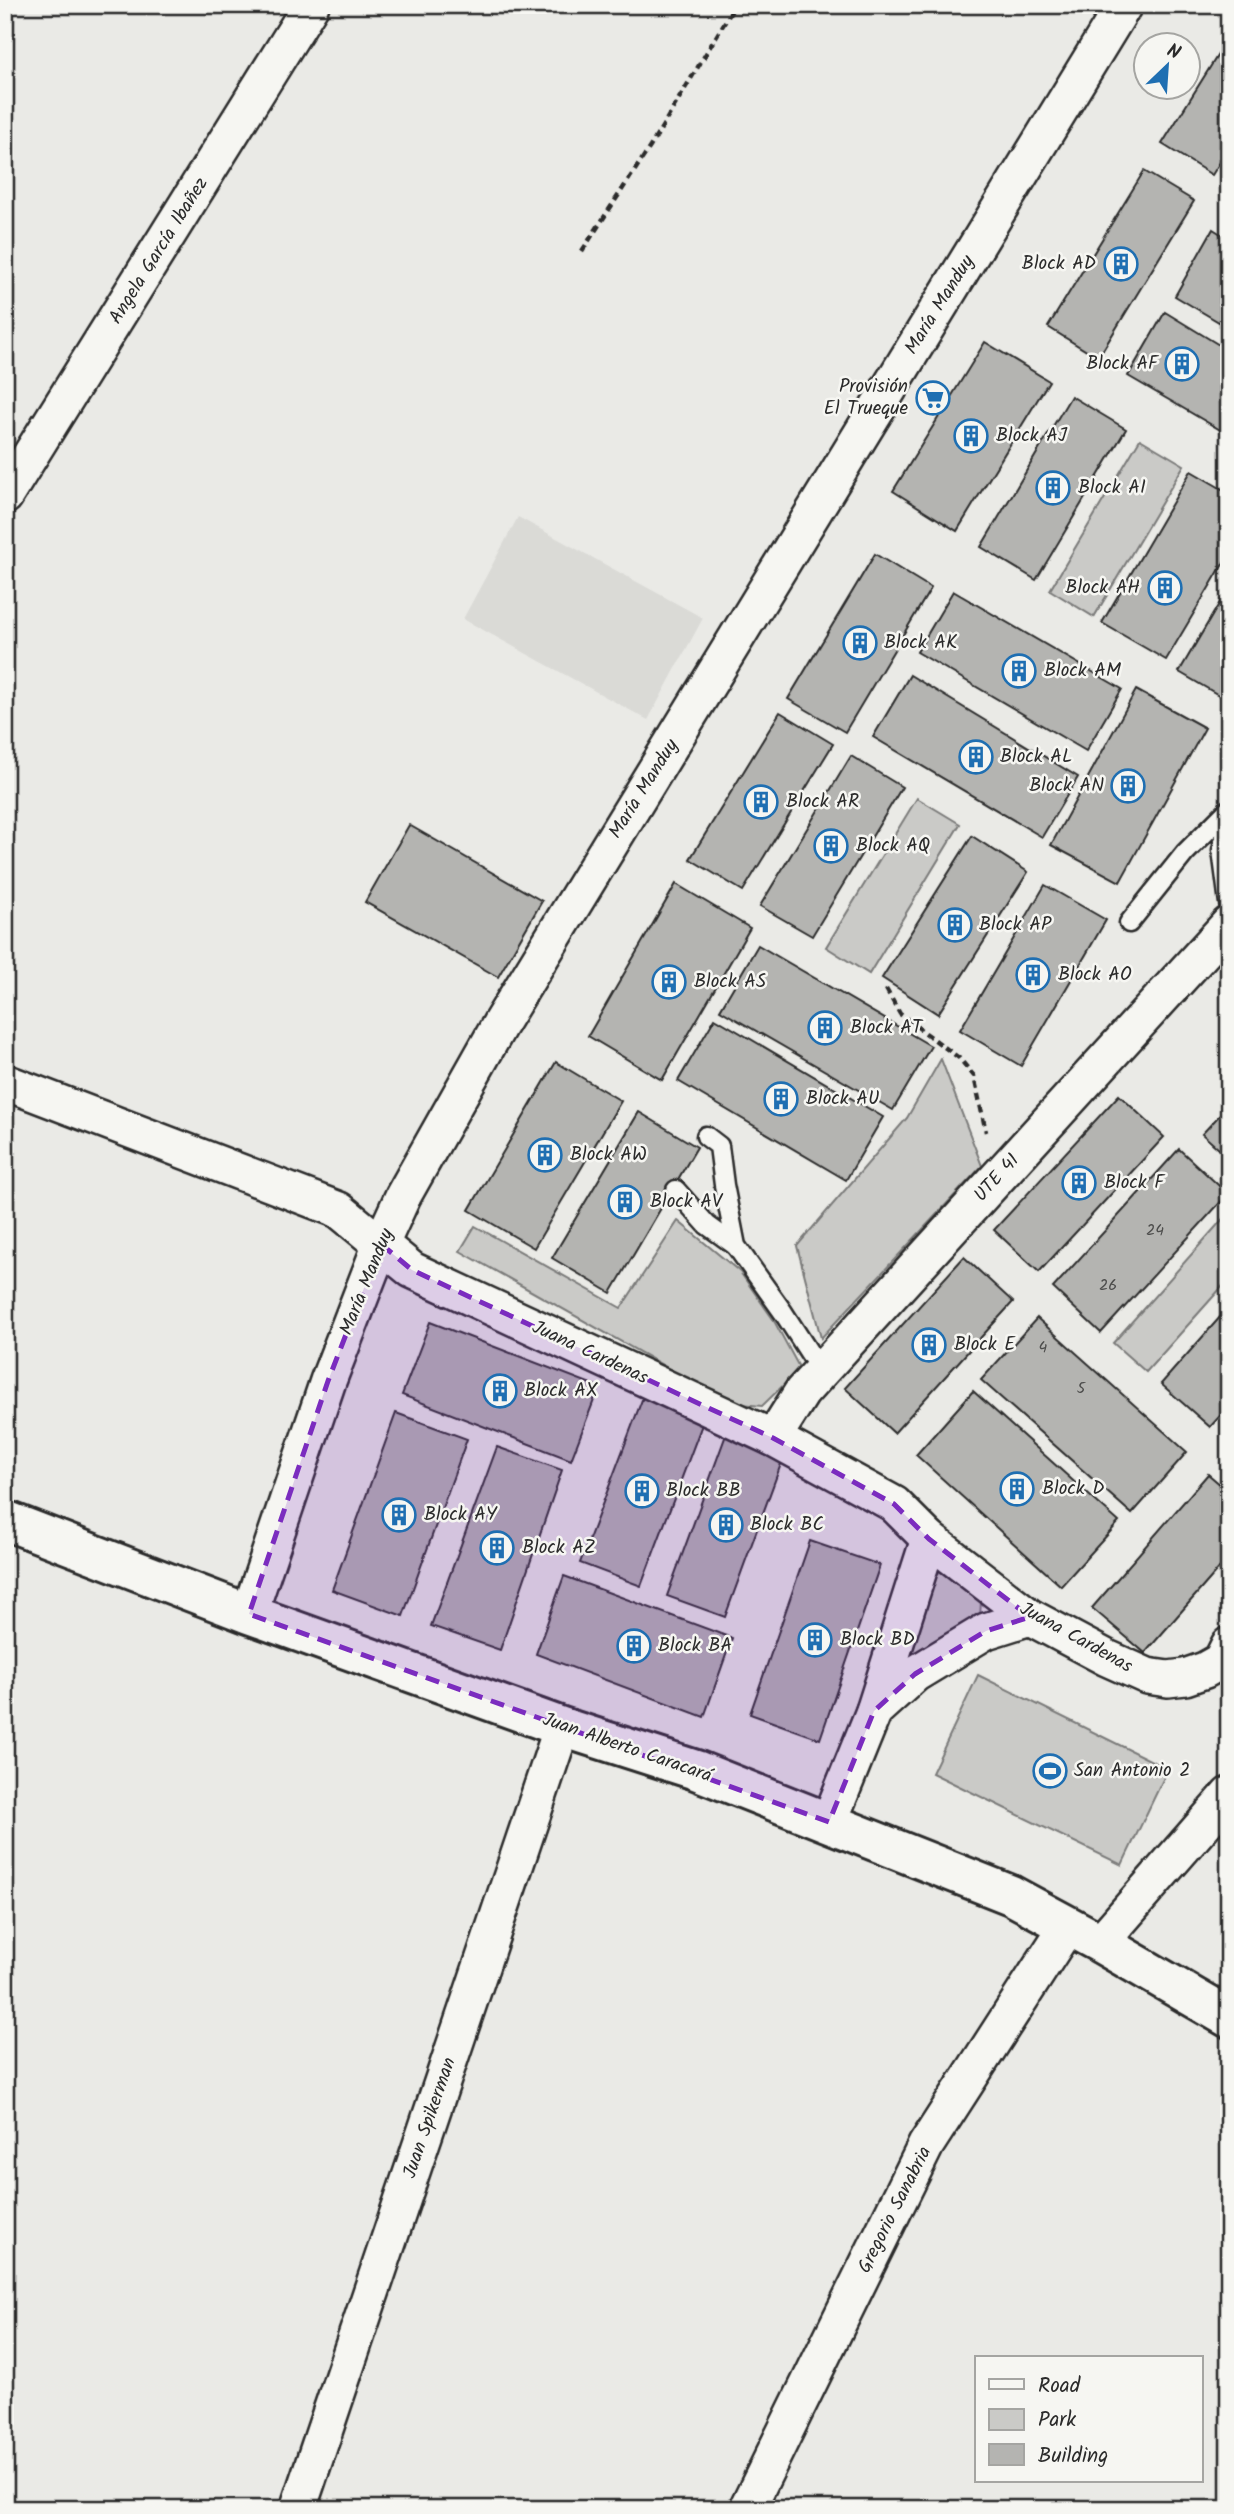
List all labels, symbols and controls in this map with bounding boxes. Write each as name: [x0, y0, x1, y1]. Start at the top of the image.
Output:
north arrow: [1132, 32, 1202, 102]
text: N: [1162, 36, 1185, 69]
street label: Angela García Ibañez: [102, 172, 216, 330]
building icon: Block AD: [1102, 245, 1140, 283]
street label: María Manduy: [897, 248, 983, 361]
place label: Block AD: [1022, 249, 1096, 279]
building icon: Block AF: [1163, 345, 1201, 383]
place label: Block AF: [1086, 349, 1160, 379]
place label: Provisión El Trueque: [824, 372, 908, 424]
supermarket icon: Provisión El Trueque: [914, 379, 952, 417]
building icon: Block AJ: [952, 417, 990, 455]
place label: Block AJ: [996, 421, 1068, 451]
building icon: Block AI: [1034, 469, 1072, 507]
place label: Block AI: [1078, 473, 1146, 503]
building icon: Block AH: [1146, 569, 1184, 607]
place label: Block AH: [1065, 573, 1140, 603]
building icon: Block AK: [841, 624, 879, 662]
place label: Block AK: [884, 628, 958, 658]
building icon: Block AM: [1000, 652, 1038, 690]
place label: Block AM: [1044, 656, 1121, 686]
street label: María Manduy: [601, 732, 687, 845]
building icon: Block AL: [957, 738, 995, 776]
place label: Block AL: [1000, 742, 1072, 772]
building icon: Block AN: [1109, 767, 1147, 805]
place label: Block AN: [1029, 771, 1104, 801]
building icon: Block AR: [742, 783, 780, 821]
place label: Block AR: [786, 787, 859, 817]
building icon: Block AQ: [812, 827, 850, 865]
place label: Block AQ: [856, 831, 930, 861]
building icon: Block AP: [936, 906, 974, 944]
place label: Block AP: [979, 910, 1052, 940]
building icon: Block AO: [1014, 956, 1052, 994]
place label: Block AO: [1058, 960, 1132, 990]
building icon: Block AS: [650, 963, 688, 1001]
place label: Block AS: [694, 967, 766, 997]
building icon: Block AT: [806, 1009, 844, 1047]
place label: Block AT: [850, 1013, 924, 1043]
building icon: Block AU: [762, 1080, 800, 1118]
place label: Block AU: [806, 1084, 879, 1114]
building icon: Block AW: [526, 1136, 564, 1174]
place label: Block AW: [570, 1140, 647, 1170]
street label: UTE 41: [967, 1147, 1027, 1209]
building icon: Block F: [1060, 1164, 1098, 1202]
place label: Block F: [1104, 1168, 1166, 1198]
building icon: Block AV: [606, 1183, 644, 1221]
place label: Block AV: [650, 1187, 724, 1217]
house number: 24: [1146, 1218, 1164, 1243]
street label: María Manduy: [332, 1223, 402, 1340]
house number: 26: [1099, 1273, 1117, 1298]
street label: Juana Cardenas: [527, 1313, 653, 1393]
building icon: Block E: [910, 1326, 948, 1364]
place label: Block E: [954, 1330, 1016, 1360]
house number: 4: [1039, 1335, 1048, 1360]
building icon: Block AX: [481, 1372, 519, 1410]
place label: Block AX: [524, 1376, 598, 1406]
house number: 5: [1077, 1376, 1087, 1401]
building icon: Block D: [998, 1470, 1036, 1508]
building icon: Block BB: [623, 1472, 661, 1510]
place label: Block D: [1042, 1474, 1105, 1504]
place label: Block BB: [666, 1476, 741, 1506]
building icon: Block AY: [380, 1496, 418, 1534]
place label: Block AY: [424, 1500, 498, 1530]
building icon: Block BC: [707, 1506, 745, 1544]
place label: Block BC: [750, 1510, 824, 1540]
building icon: Block AZ: [478, 1529, 516, 1567]
place label: Block AZ: [522, 1533, 596, 1563]
street label: Juana Cardenas: [1014, 1594, 1138, 1682]
building icon: Block BD: [796, 1621, 834, 1659]
place label: Block BD: [840, 1625, 915, 1655]
building icon: Block BA: [615, 1627, 653, 1665]
place label: Block BA: [658, 1631, 732, 1661]
street label: Juan Alberto Caracará: [538, 1705, 718, 1792]
sports icon: San Antonio 2: [1031, 1752, 1069, 1790]
place label: San Antonio 2: [1074, 1756, 1190, 1786]
street label: Juan Spikerman: [395, 2053, 465, 2183]
street label: Gregorio Sanabria: [850, 2141, 940, 2279]
legend: [975, 2356, 1202, 2482]
text: Road: [1038, 2370, 1081, 2403]
text: Park: [1038, 2404, 1076, 2437]
text: Building: [1038, 2440, 1108, 2473]

